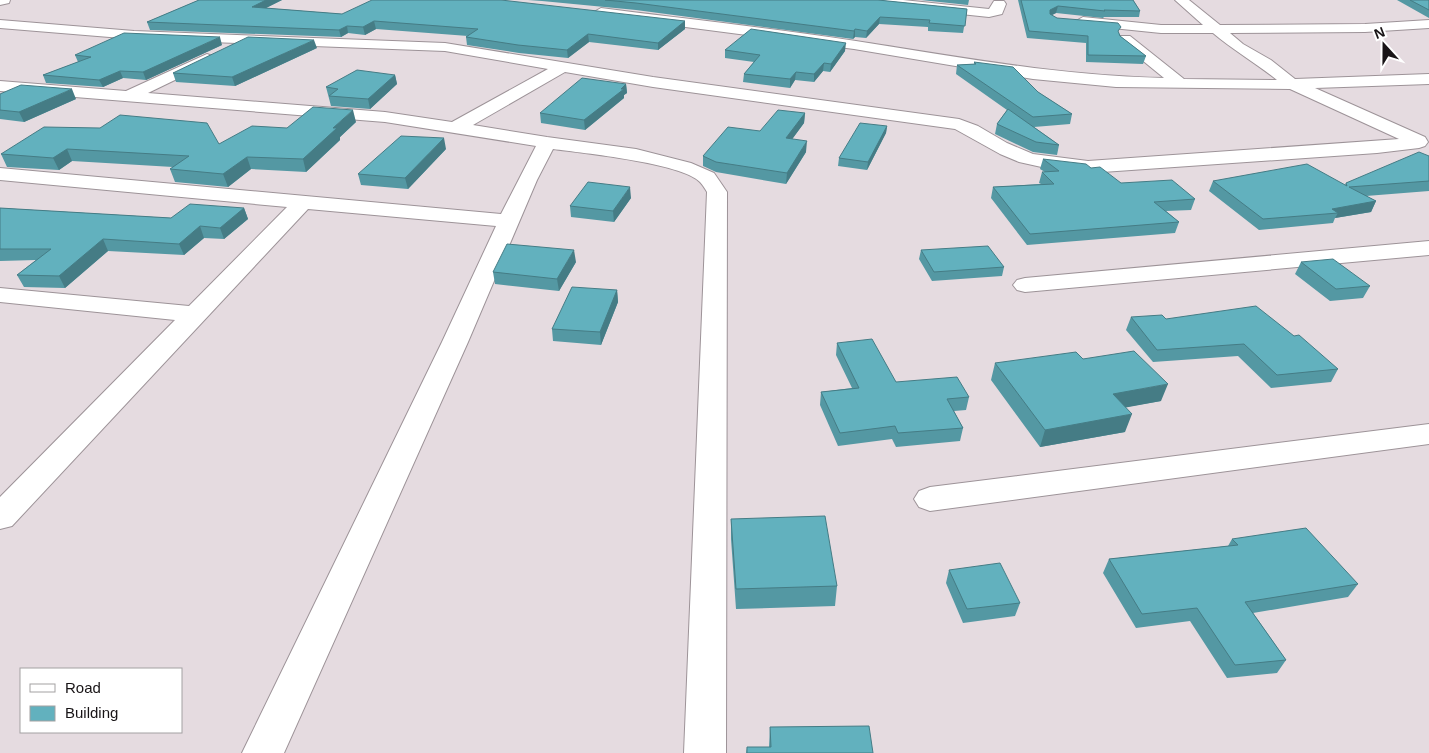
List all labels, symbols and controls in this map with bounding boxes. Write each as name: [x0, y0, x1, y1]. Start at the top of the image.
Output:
north arrow: [1359, 20, 1409, 70]
text: N: [1372, 24, 1387, 42]
legend: [20, 668, 182, 733]
text: Road: [65, 679, 101, 696]
text: Building: [65, 704, 118, 721]

